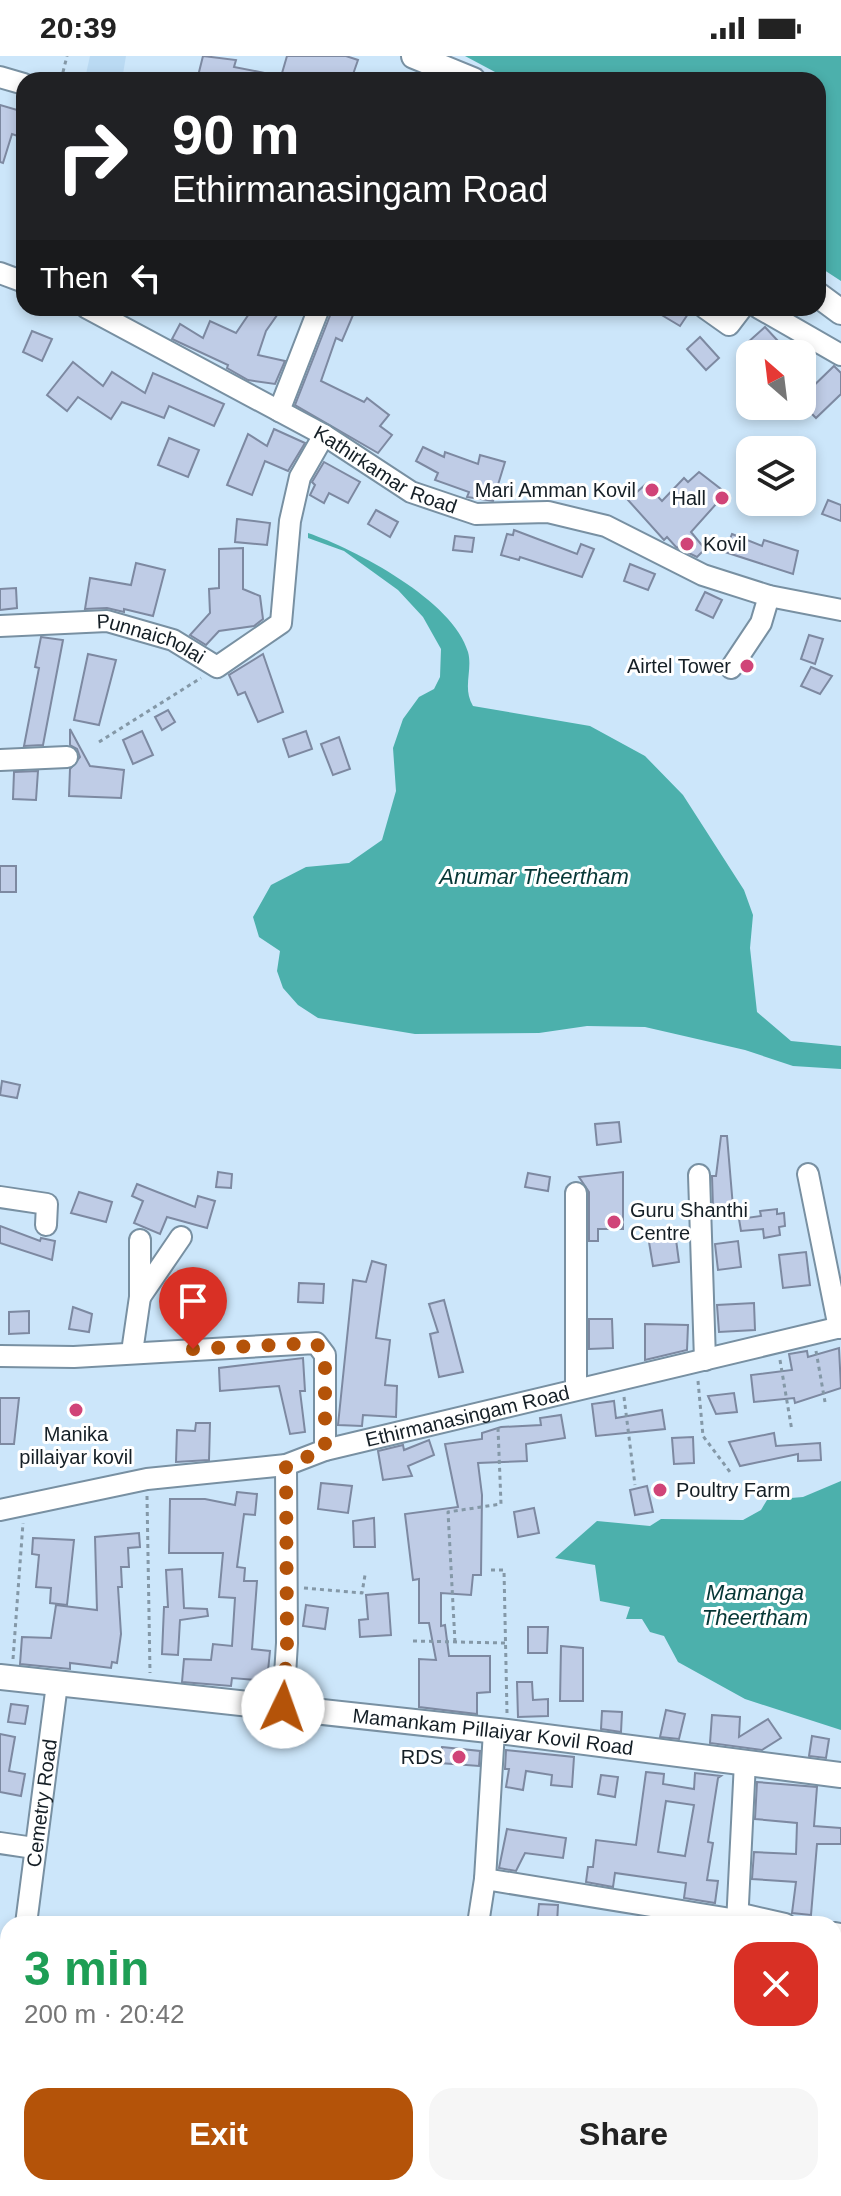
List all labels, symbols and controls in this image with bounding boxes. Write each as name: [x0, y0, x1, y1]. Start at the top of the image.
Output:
text: 20:39: [40, 11, 117, 44]
text: 90 m: [172, 103, 300, 166]
icon: right: [40, 104, 144, 208]
text: Ethirmanasingam Road: [172, 169, 548, 210]
icon: left: [124, 256, 168, 300]
text: Then: [40, 261, 108, 294]
north arrow: [736, 340, 816, 420]
map controls: [736, 340, 816, 516]
street label: Kathirkamar Road: [310, 421, 460, 518]
button: layers: [736, 436, 816, 516]
place label: Mari Amman Kovil: [475, 479, 636, 501]
marker: Mari Amman Kovil: [643, 481, 661, 499]
place label: Hall: [672, 487, 706, 509]
marker: Hall: [713, 489, 731, 507]
place label: Kovil: [703, 533, 746, 555]
marker: Kovil: [678, 535, 696, 553]
street label: Punnaicholai: [96, 610, 209, 668]
place label: Airtel Tower: [627, 655, 731, 677]
marker: Airtel Tower: [738, 657, 756, 675]
water label: Anumar Theertham: [437, 864, 629, 889]
place label: Guru Shanthi Centre: [630, 1199, 748, 1244]
marker: Guru Shanthi Centre: [605, 1213, 623, 1231]
pin: [159, 1267, 227, 1349]
icon: arrive: [171, 1279, 215, 1323]
street label: Ethirmanasingam Road: [363, 1381, 572, 1451]
marker: Manika pillaiyar kovil: [67, 1401, 85, 1419]
place label: Manika pillaiyar kovil: [19, 1423, 133, 1468]
place label: Poultry Farm: [676, 1479, 790, 1501]
marker: Poultry Farm: [651, 1481, 669, 1499]
water label: Mamanga Theertham: [702, 1580, 808, 1630]
position arrow: [241, 1665, 325, 1749]
street label: Mamankam Pillaiyar Kovil Road: [352, 1704, 635, 1759]
street label: Cemetry Road: [22, 1738, 61, 1868]
place label: RDS: [401, 1746, 443, 1768]
marker: RDS: [450, 1748, 468, 1766]
text: 3 min: [24, 1942, 149, 1995]
button: close: [734, 1942, 818, 2026]
text: 200 m · 20:42: [24, 1999, 184, 2029]
button: Exit: [24, 2088, 413, 2180]
button: Share: [429, 2088, 818, 2180]

